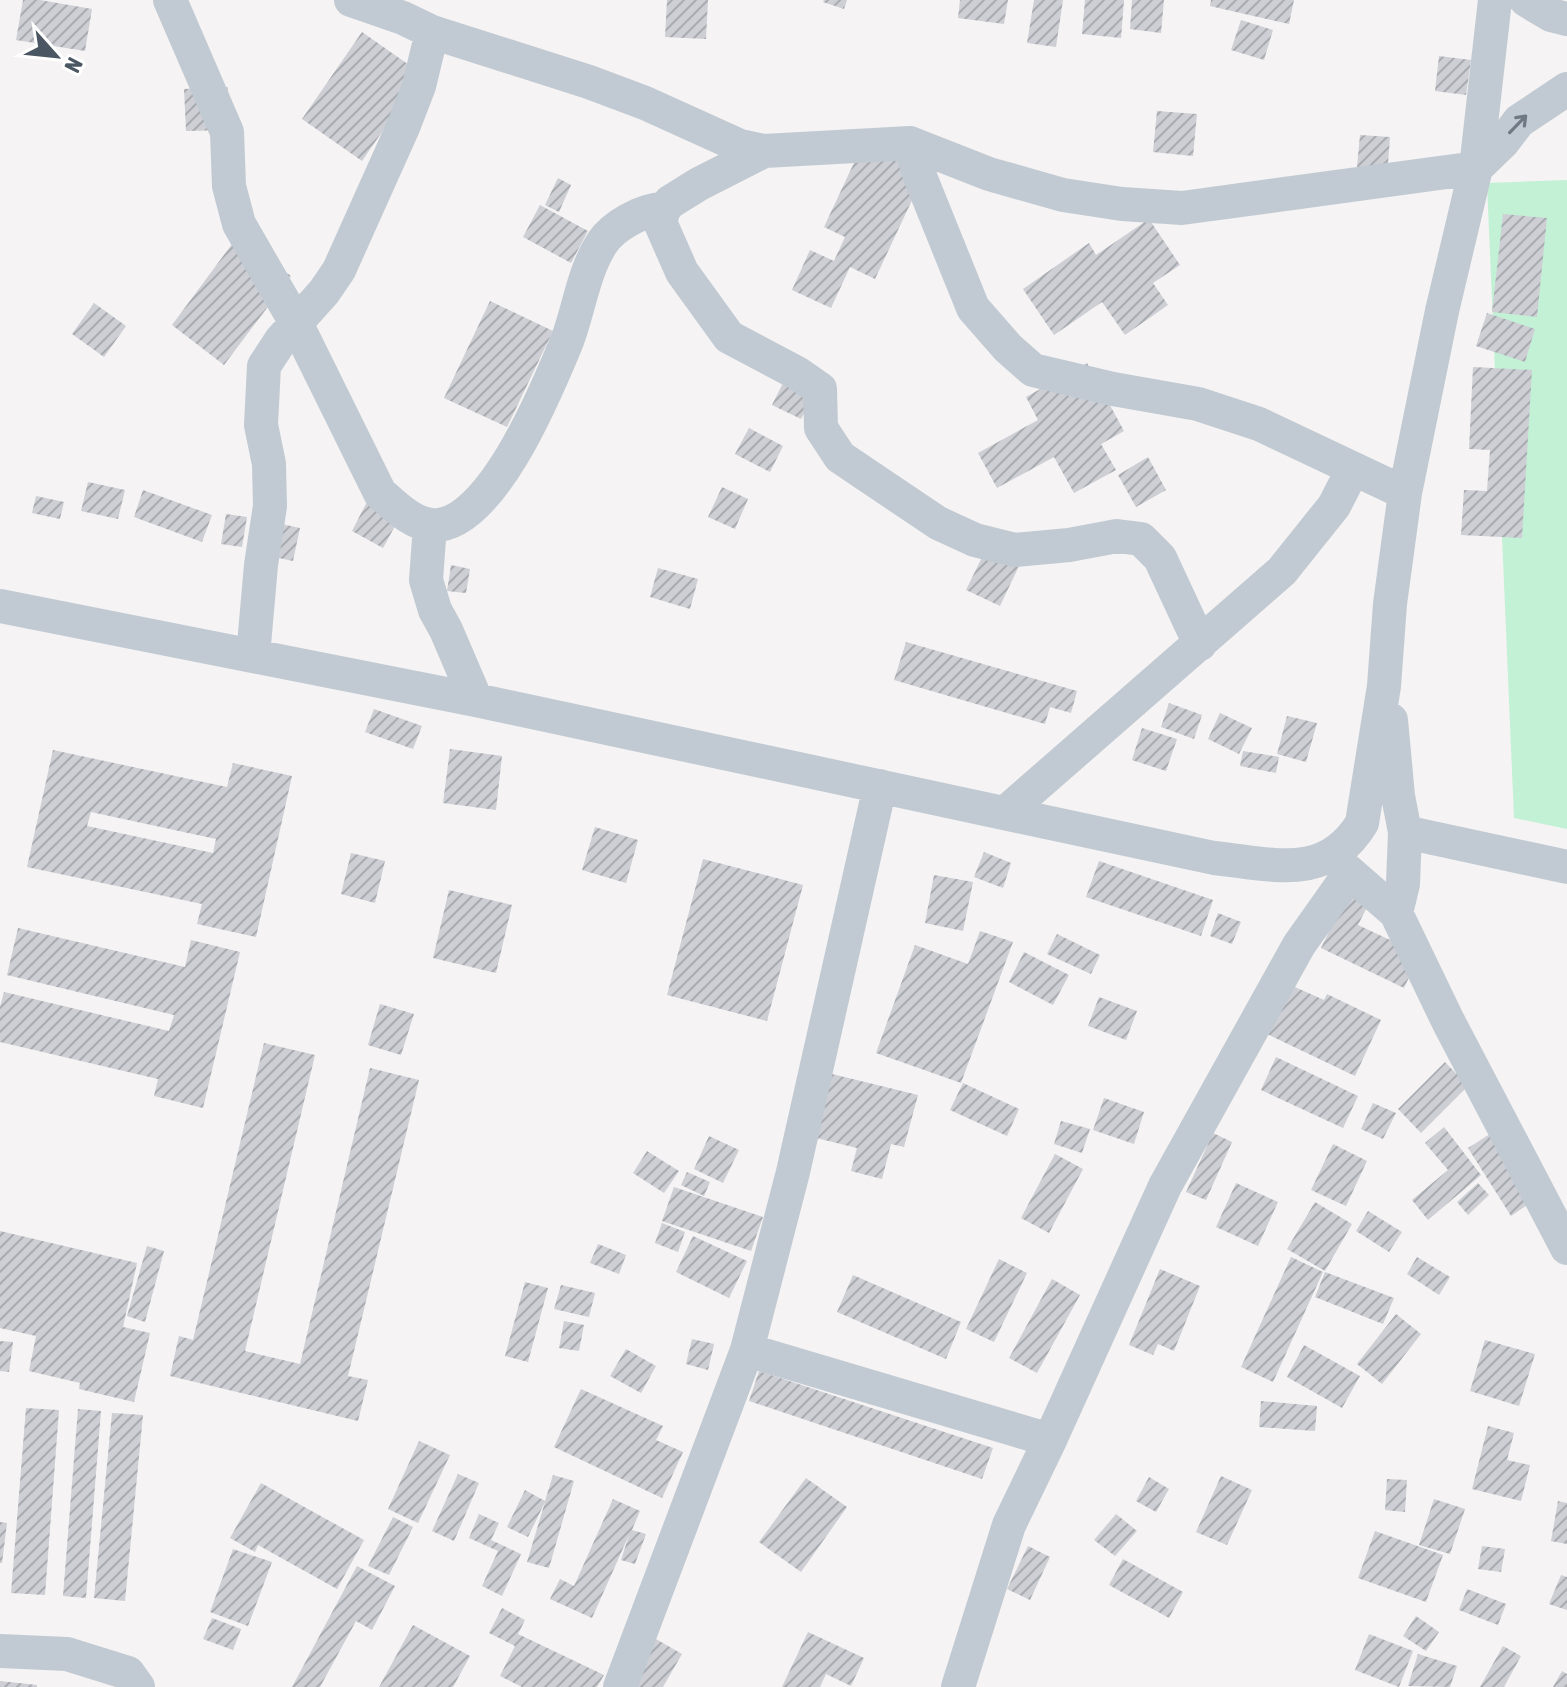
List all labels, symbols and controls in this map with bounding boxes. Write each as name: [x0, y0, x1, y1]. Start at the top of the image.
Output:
north arrow: [16, 16, 96, 96]
text: N: [59, 53, 88, 77]
one-way arrow: [1509, 114, 1528, 134]

